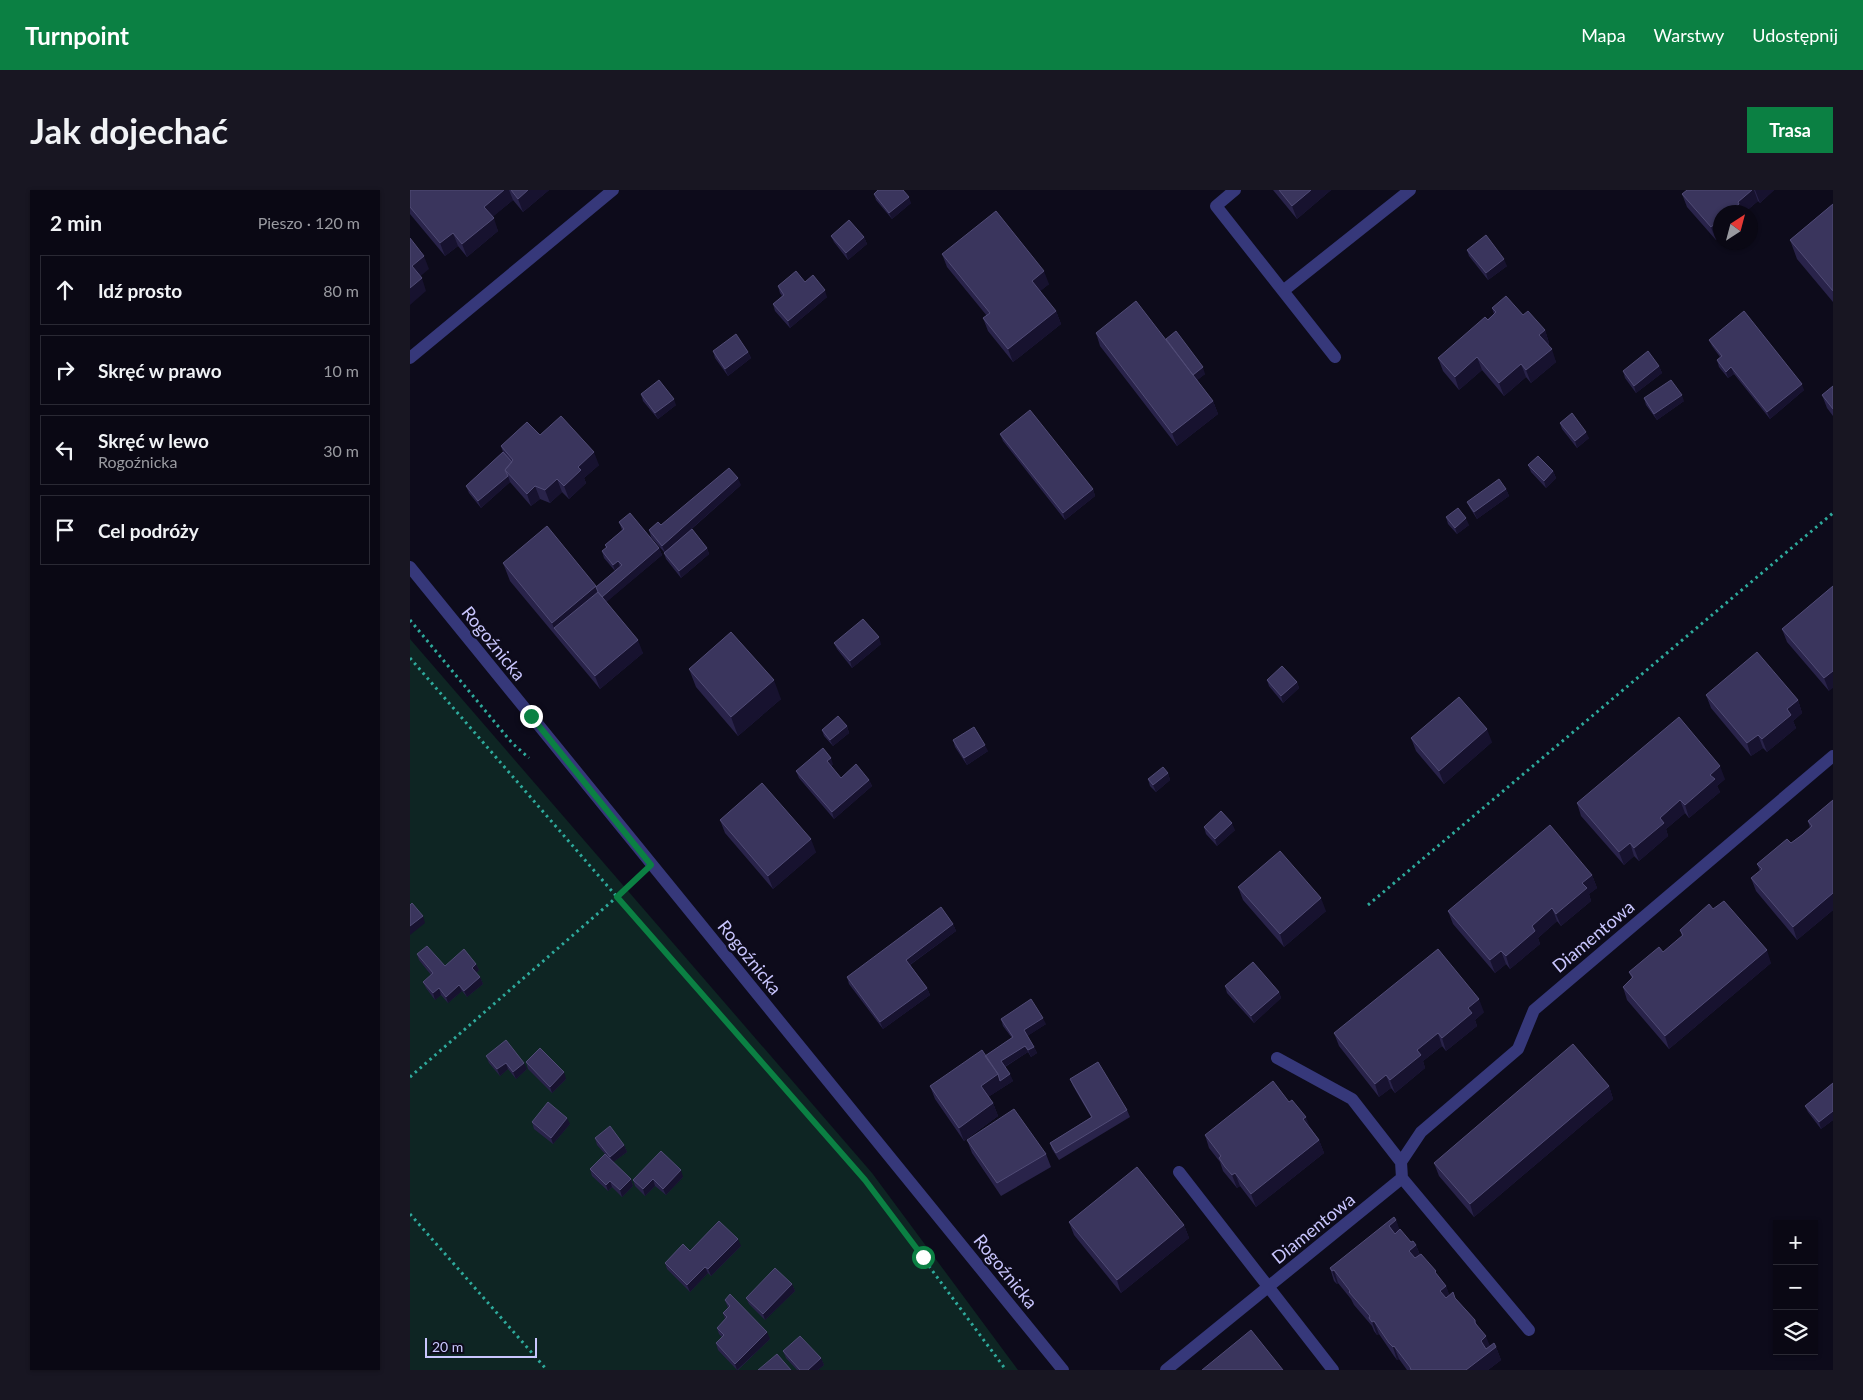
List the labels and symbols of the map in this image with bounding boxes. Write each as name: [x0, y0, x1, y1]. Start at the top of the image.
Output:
north arrow: [1713, 205, 1758, 250]
street label: Rogoźnicka: [457, 601, 531, 685]
route end: [520, 705, 543, 728]
street label: Diamentowa: [1547, 895, 1639, 977]
street label: Rogoźnicka: [713, 915, 787, 999]
street label: Diamentowa: [1267, 1188, 1359, 1268]
street label: Rogoźnicka: [969, 1229, 1043, 1313]
route start: [912, 1246, 935, 1269]
scale bar: [425, 1335, 538, 1358]

